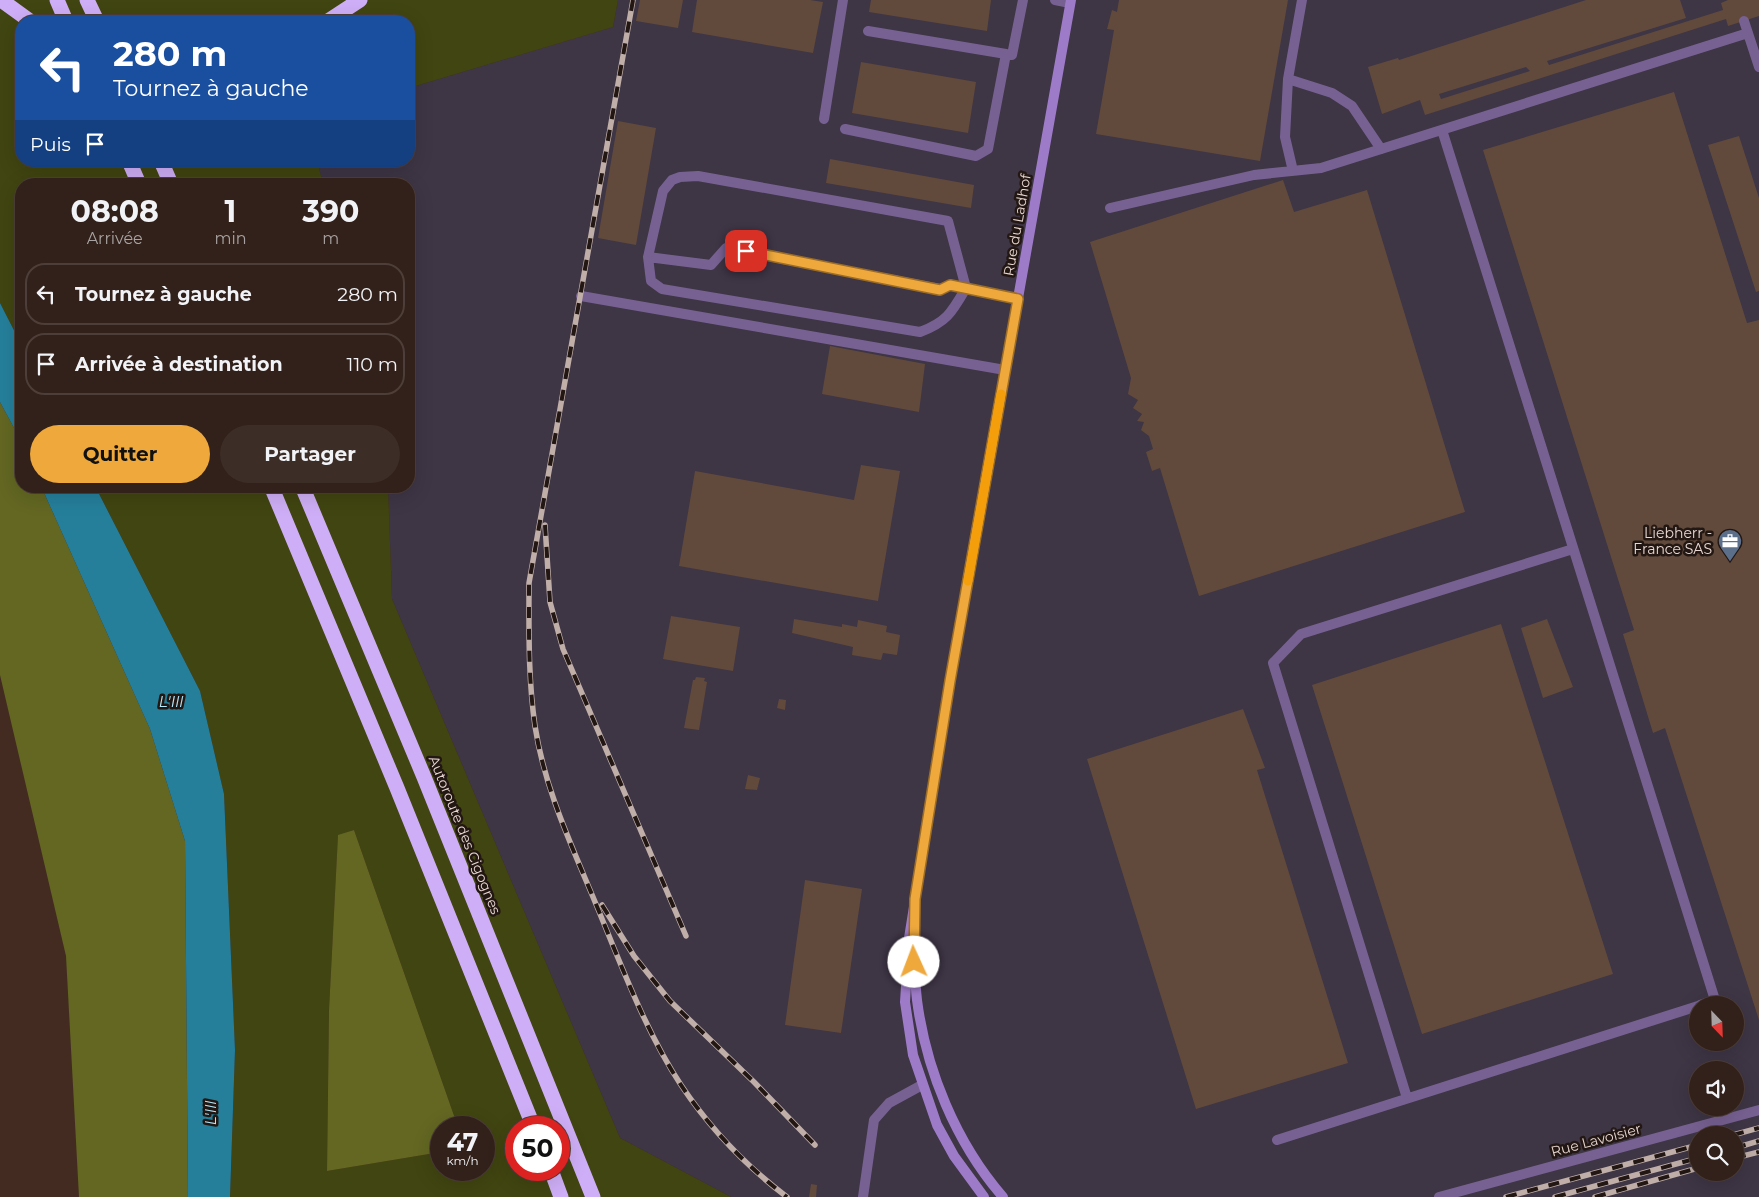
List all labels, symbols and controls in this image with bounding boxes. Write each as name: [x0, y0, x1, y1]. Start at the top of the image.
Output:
text: 280 m: [113, 32, 227, 75]
icon: left: [30, 35, 95, 100]
text: Tournez à gauche: [113, 75, 309, 102]
icon: arrive: [81, 130, 109, 158]
text: Puis: [30, 133, 71, 156]
street label: Rue du Ladhof: [999, 171, 1035, 277]
text: 08:08: [71, 193, 159, 230]
text: 1: [225, 193, 236, 230]
text: 390: [302, 193, 359, 230]
text: Arrivée: [87, 229, 143, 248]
text: min: [214, 229, 247, 248]
text: m: [322, 229, 339, 248]
pin: [725, 230, 767, 272]
icon: arrive: [732, 237, 760, 265]
icon: left: [32, 280, 60, 308]
text: Tournez à gauche: [75, 283, 252, 306]
text: 280 m: [337, 283, 398, 306]
icon: arrive: [32, 350, 60, 378]
text: Arrivée à destination: [75, 353, 283, 376]
text: 110 m: [347, 353, 398, 376]
button: Quitter: [30, 425, 210, 483]
button: Partager: [220, 425, 400, 483]
place label: Liebherr - France SAS: [1633, 524, 1712, 558]
office icon: Liebherr - France SAS: [1717, 528, 1743, 562]
water label: L'Ill: [159, 692, 183, 711]
street label: Autoroute des Cigognes: [425, 753, 505, 917]
position arrow: [887, 935, 939, 987]
north arrow: [1689, 996, 1744, 1051]
map controls: [1689, 996, 1744, 1181]
button: sound: [1689, 1061, 1744, 1116]
water label: L'Ill: [201, 1101, 220, 1125]
speed limit sign: 50: [505, 1116, 570, 1181]
street label: Rue Lavoisier: [1549, 1119, 1643, 1161]
button: search: [1689, 1126, 1744, 1181]
text: 47: [447, 1127, 478, 1157]
text: km/h: [446, 1153, 479, 1168]

